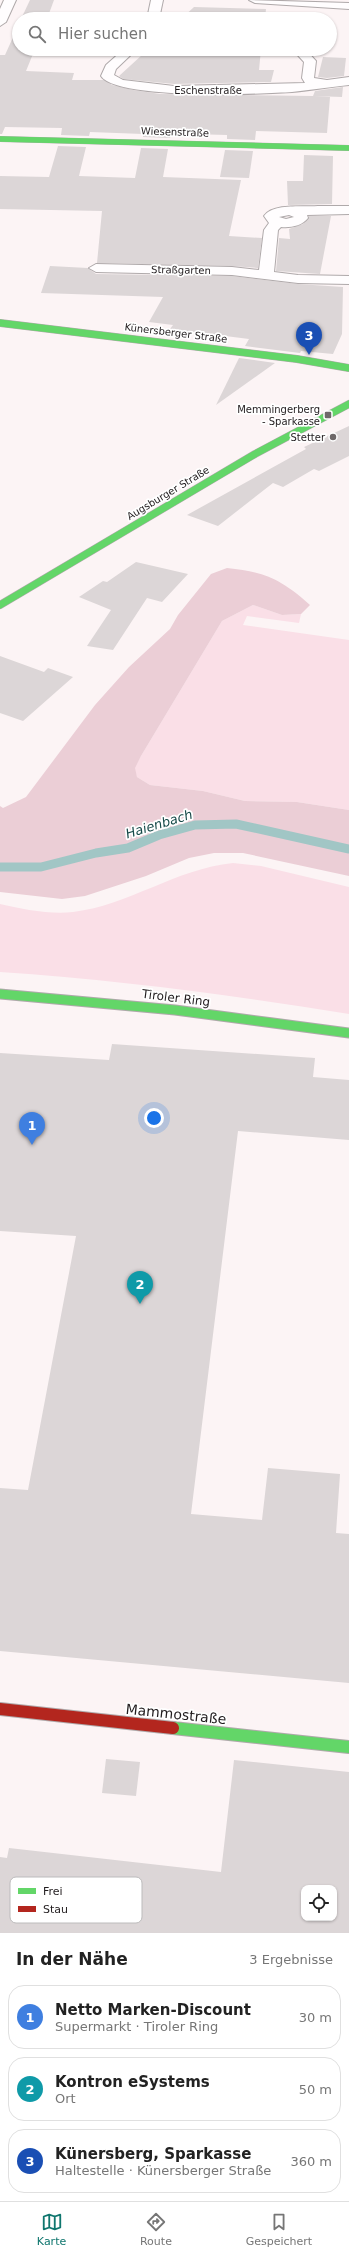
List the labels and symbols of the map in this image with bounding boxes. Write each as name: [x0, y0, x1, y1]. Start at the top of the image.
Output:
street label: Eschenstraße: [174, 85, 242, 96]
street label: Wiesenstraße: [141, 125, 209, 139]
street label: Straßgarten: [151, 264, 211, 276]
street label: Künersberger Straße: [124, 321, 228, 345]
pin: 3: [296, 322, 322, 355]
place label: Memmingerberg - Sparkasse: [237, 404, 320, 427]
marker: Memmingerberg - Sparkasse: [323, 410, 333, 420]
place label: Stetter: [290, 432, 326, 443]
marker: Stetter: [328, 432, 338, 442]
street label: Augsburger Straße: [125, 464, 211, 522]
water label: Haienbach: [124, 807, 194, 841]
street label: Tiroler Ring: [140, 987, 211, 1009]
your location: [144, 1108, 164, 1128]
pin: 1: [19, 1112, 45, 1145]
pin: 2: [127, 1271, 153, 1304]
street label: Mammostraße: [125, 1701, 227, 1727]
legend: [10, 1877, 142, 1923]
text: Frei: [43, 1885, 63, 1898]
text: Stau: [43, 1903, 68, 1916]

